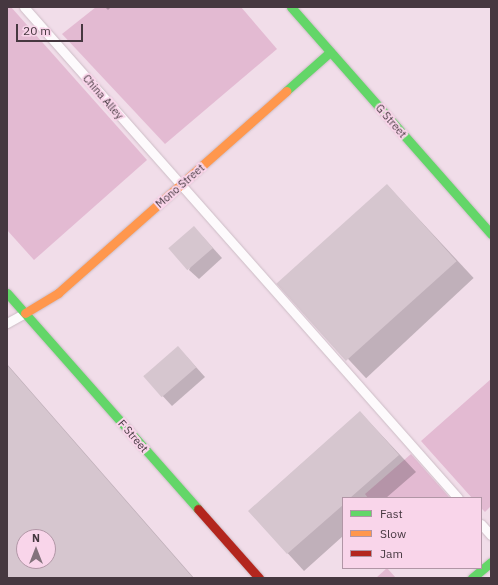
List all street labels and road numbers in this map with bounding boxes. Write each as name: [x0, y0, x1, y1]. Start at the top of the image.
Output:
street label: China Alley: [80, 72, 126, 122]
street label: G Street: [373, 101, 409, 141]
street label: Mono Street: [153, 161, 207, 211]
street label: F Street: [115, 417, 151, 455]

